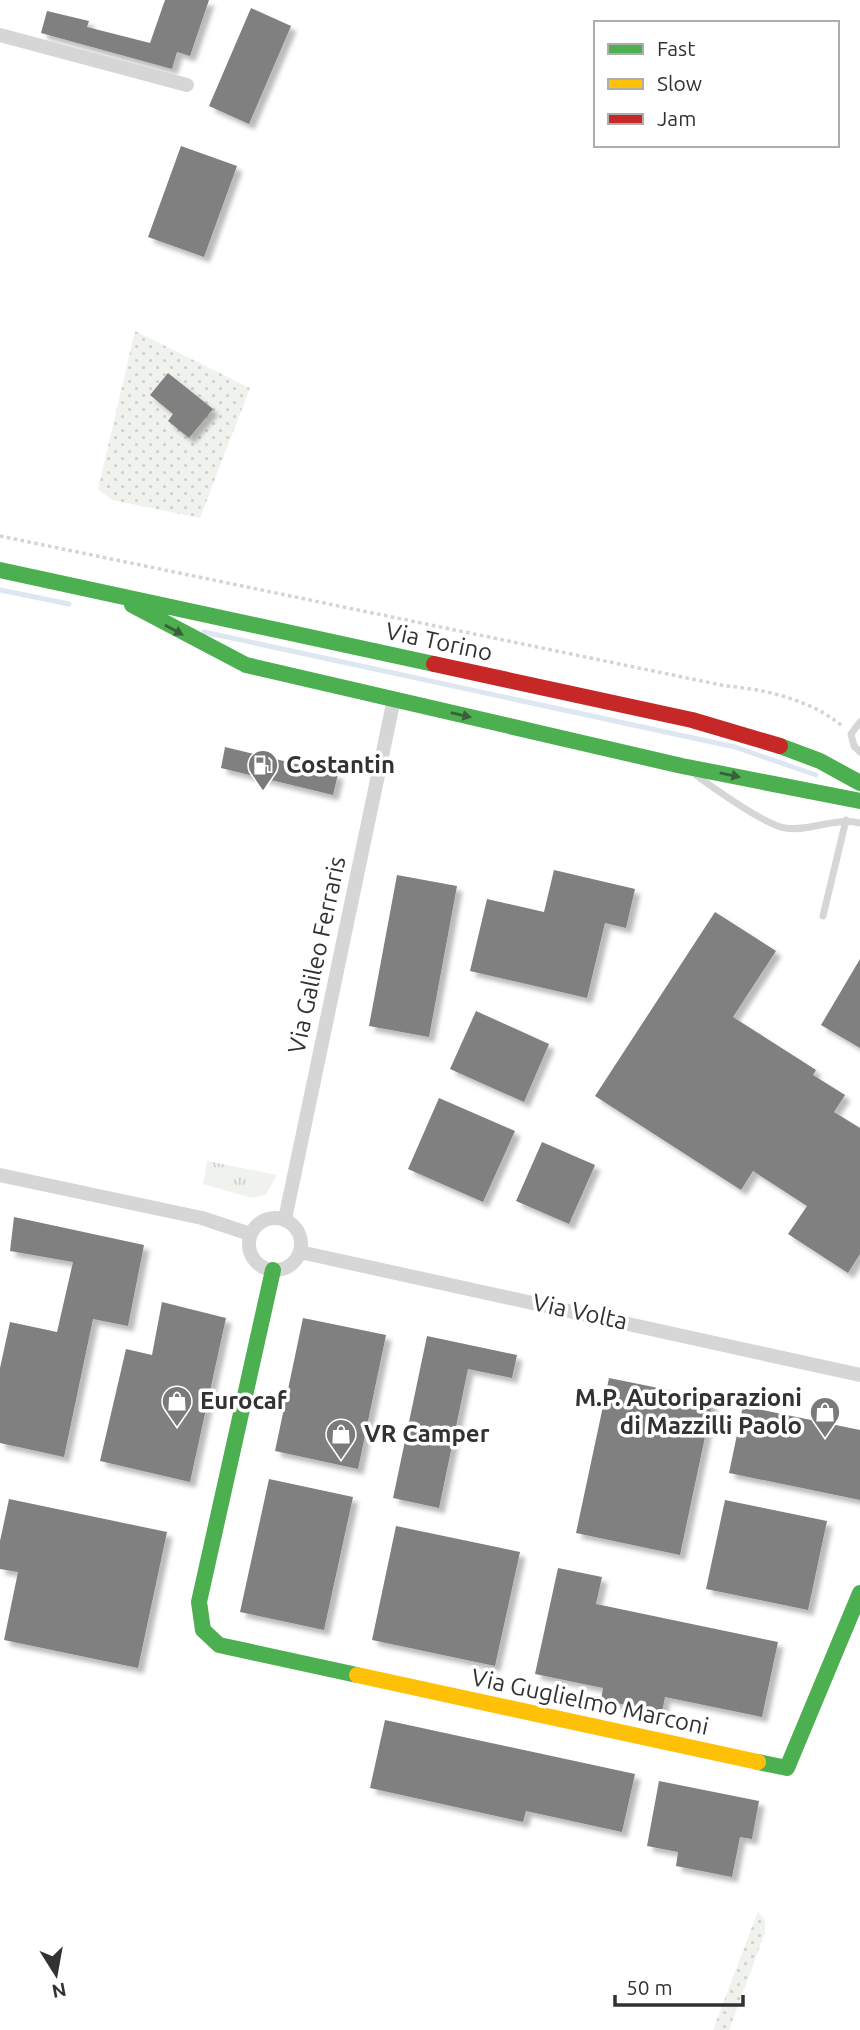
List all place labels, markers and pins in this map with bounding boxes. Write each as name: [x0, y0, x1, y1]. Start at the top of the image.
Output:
fuel station icon: Costantin: [246, 748, 280, 792]
place label: Costantin: [286, 751, 395, 778]
shop icon: Eurocaf: [160, 1384, 194, 1428]
place label: M.P. Autoriparazioni di Mazzilli Paolo: [575, 1384, 802, 1439]
place label: Eurocaf: [200, 1387, 288, 1414]
shop icon: M.P. Autoriparazioni di Mazzilli Paolo: [808, 1395, 842, 1439]
shop icon: VR Camper: [324, 1417, 358, 1461]
place label: VR Camper: [364, 1420, 490, 1447]

